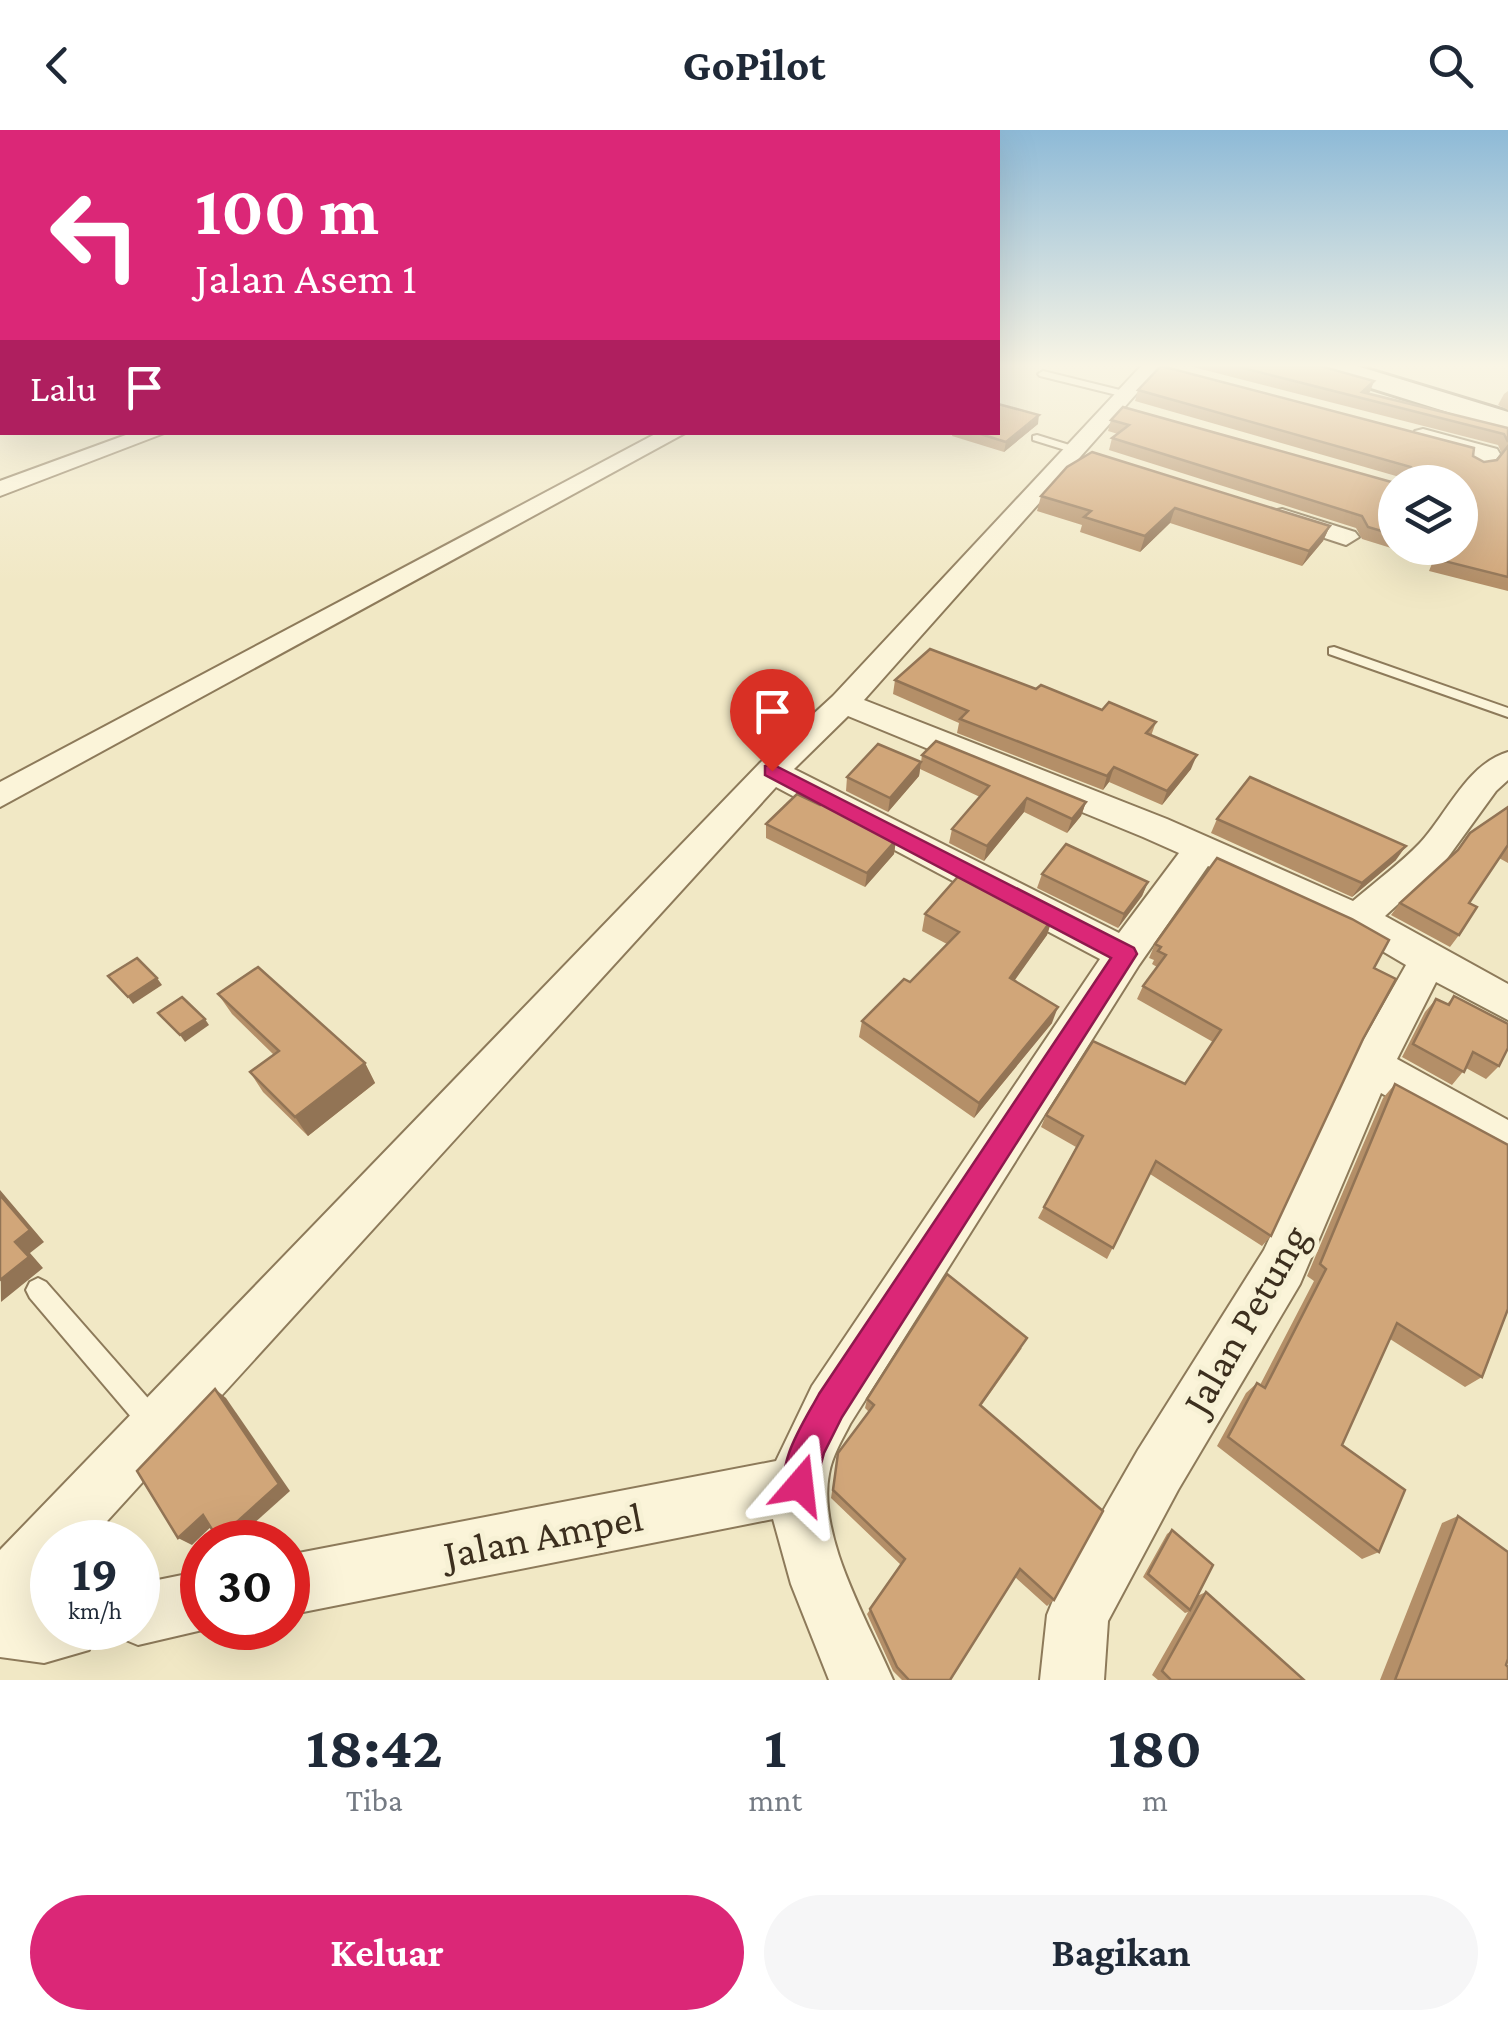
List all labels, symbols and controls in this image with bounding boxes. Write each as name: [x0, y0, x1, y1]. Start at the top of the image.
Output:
icon: back: [30, 38, 85, 93]
icon: search: [1423, 38, 1478, 93]
text: GoPilot: [682, 40, 826, 90]
icon: left: [30, 170, 160, 300]
text: 100 m: [195, 171, 379, 249]
text: Jalan Asem 1: [195, 253, 417, 303]
icon: arrive: [117, 360, 172, 415]
text: Lalu: [30, 367, 97, 409]
map controls: [1378, 465, 1478, 565]
button: layers: [1378, 465, 1478, 565]
pin: [730, 669, 815, 772]
icon: arrive: [745, 684, 800, 739]
street label: Jalan Petung: [1170, 1216, 1318, 1425]
position arrow: [748, 1433, 852, 1537]
street label: Jalan Ampel: [435, 1493, 647, 1578]
speed limit sign: 30: [180, 1520, 310, 1650]
text: 19: [72, 1545, 118, 1601]
text: km/h: [68, 1597, 122, 1624]
text: 18:42: [306, 1713, 442, 1780]
text: 1: [764, 1713, 787, 1780]
text: 180: [1108, 1713, 1202, 1780]
text: Tiba: [346, 1782, 403, 1818]
text: mnt: [749, 1782, 802, 1818]
text: m: [1142, 1782, 1168, 1818]
button: Keluar: [30, 1895, 744, 2010]
button: Bagikan: [764, 1895, 1478, 2010]

